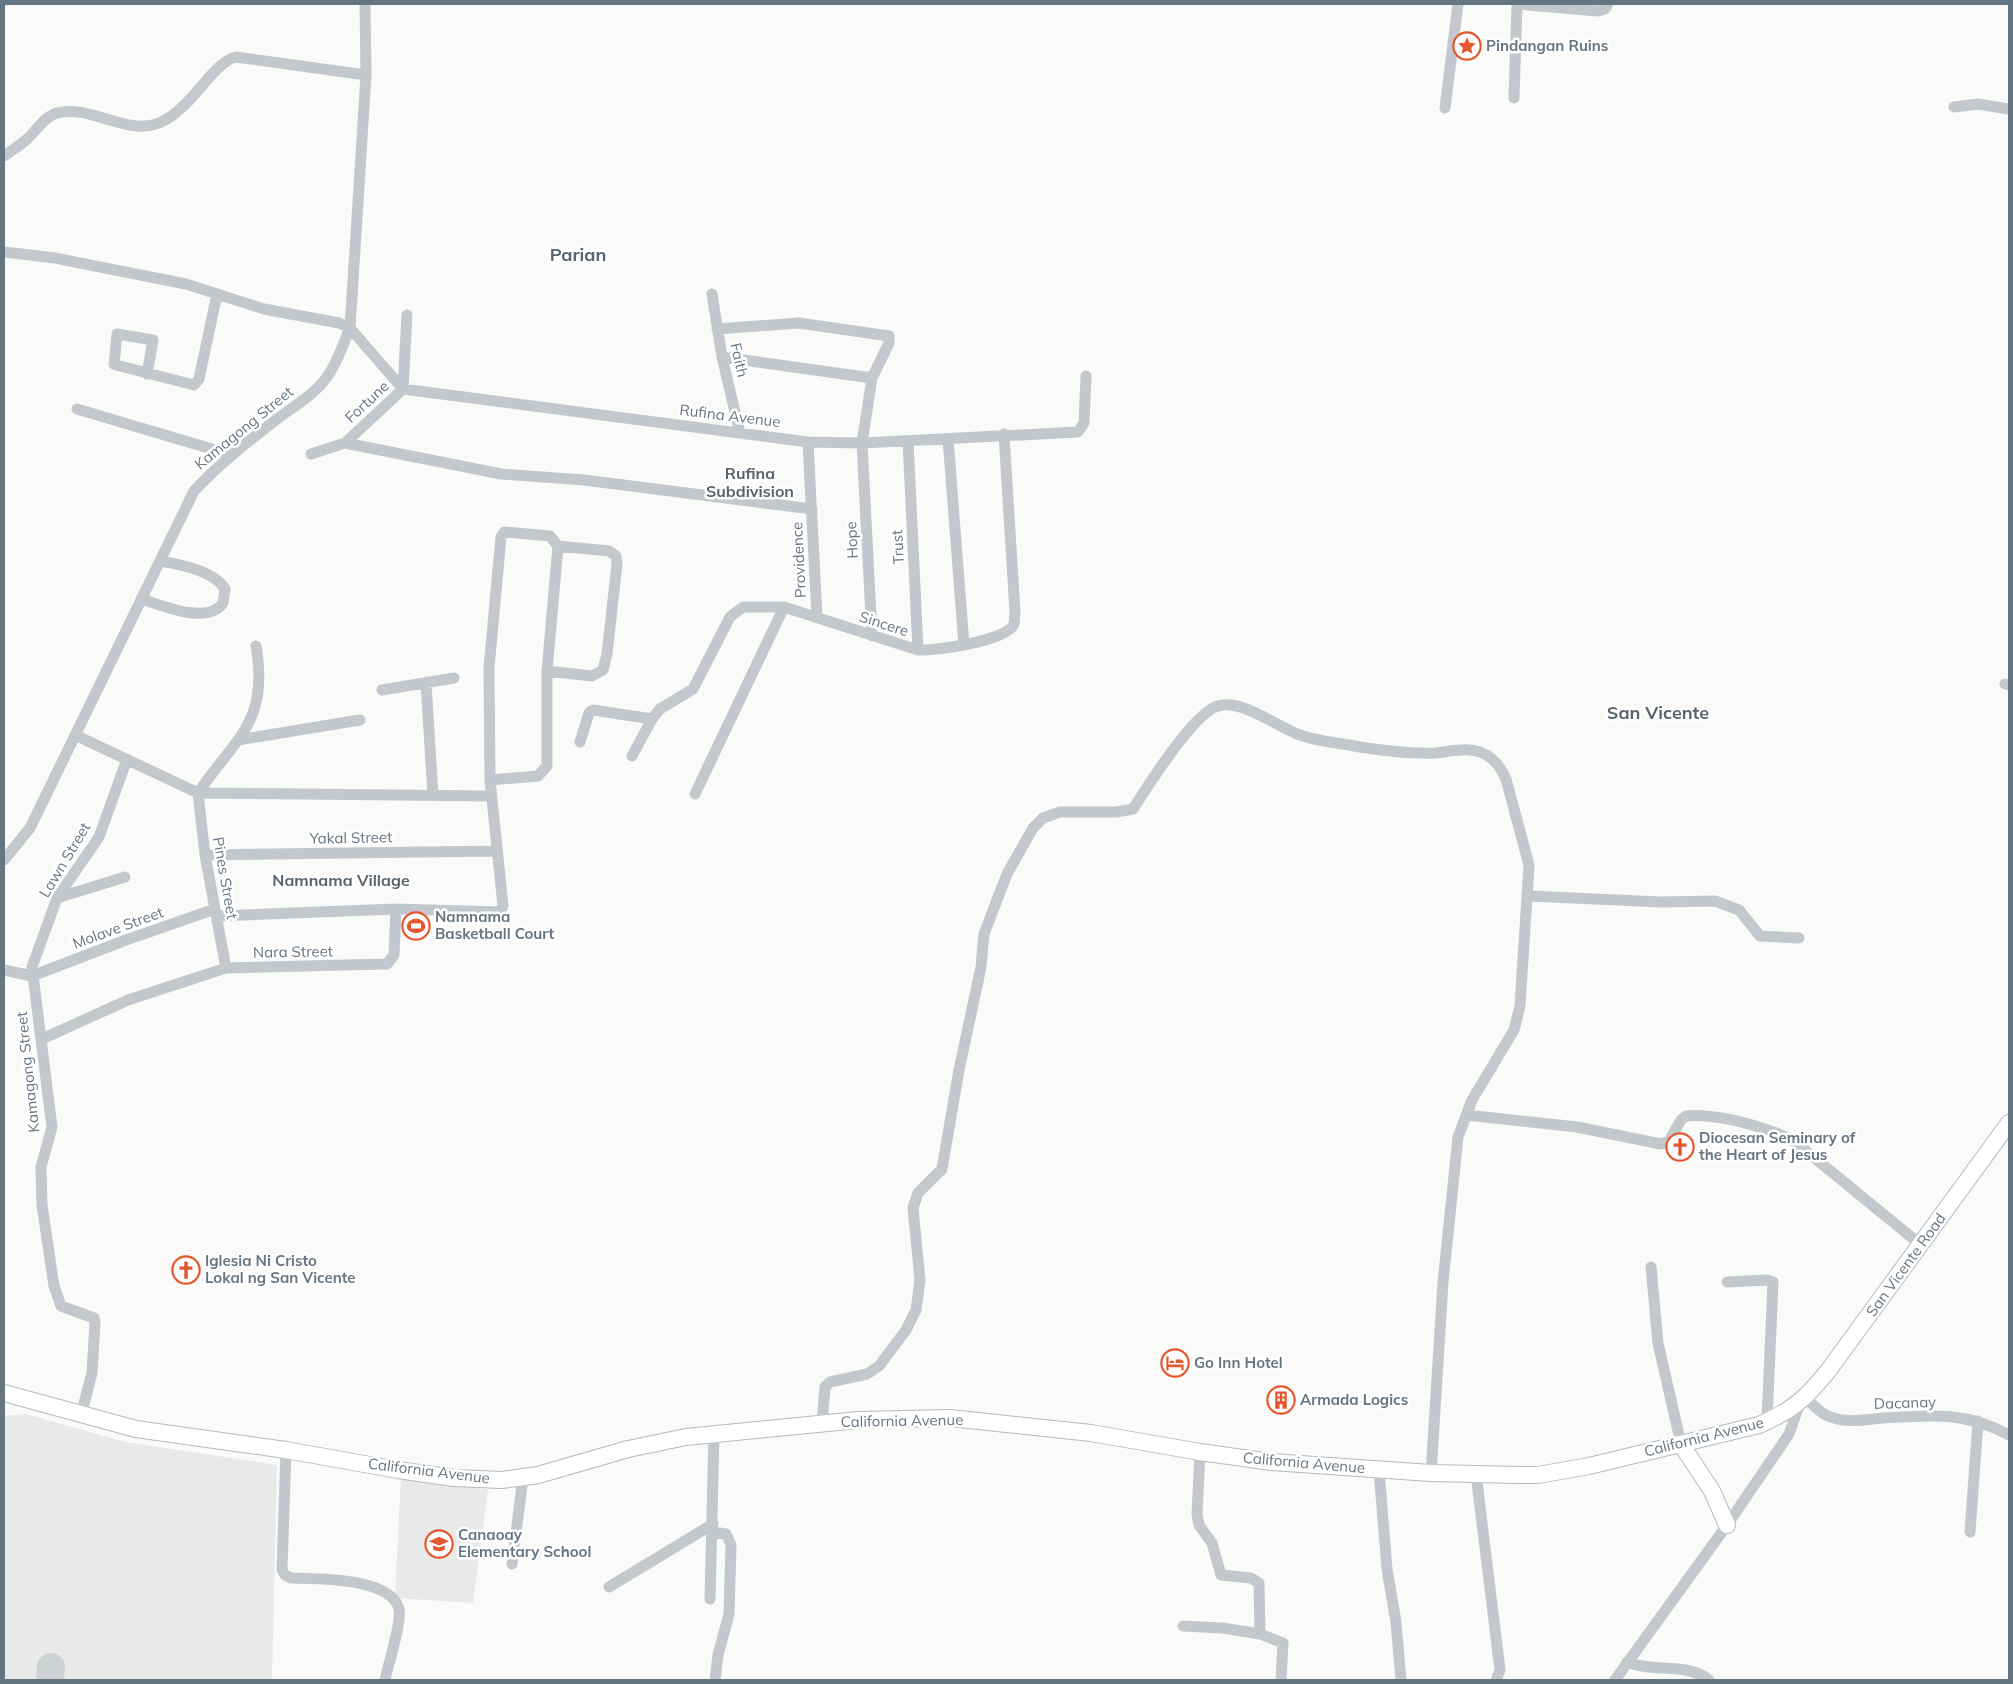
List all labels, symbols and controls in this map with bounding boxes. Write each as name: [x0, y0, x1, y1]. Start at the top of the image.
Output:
place icon: Pindangan Ruins: [1452, 31, 1482, 61]
place label: Pindangan Ruins: [1486, 36, 1608, 55]
district label: Parian: [550, 243, 606, 266]
street label: Faith: [726, 341, 753, 379]
street label: Fortune: [341, 376, 393, 427]
street label: Kamagong Street: [190, 382, 297, 473]
street label: Rufina Avenue: [678, 400, 782, 431]
district label: Rufina Subdivision: [706, 463, 794, 501]
street label: Providence: [787, 521, 810, 599]
street label: Hope: [841, 521, 862, 559]
street label: Trust: [887, 529, 908, 565]
street label: Sincere: [857, 607, 911, 640]
district label: San Vicente: [1607, 701, 1709, 724]
street label: Lawn Street: [35, 819, 94, 901]
street label: Yakal Street: [309, 827, 392, 848]
street label: Pines Street: [209, 835, 242, 920]
district label: Namnama Village: [272, 870, 410, 890]
street label: Molave Street: [70, 902, 166, 953]
place label: Namnama Basketball Court: [435, 907, 555, 943]
sports icon: Namnama Basketball Court: [401, 911, 431, 941]
street label: Nara Street: [253, 941, 333, 962]
street label: Kamagong Street: [12, 1011, 43, 1133]
place label: Diocesan Seminary of the Heart of Jesus: [1699, 1128, 1856, 1164]
church icon: Diocesan Seminary of the Heart of Jesus: [1665, 1132, 1695, 1162]
street label: San Vicente Road: [1862, 1209, 1950, 1320]
place label: Iglesia Ni Cristo Lokal ng San Vicente: [205, 1251, 356, 1287]
church icon: Iglesia Ni Cristo Lokal ng San Vicente: [171, 1255, 201, 1285]
hotel icon: Go Inn Hotel: [1160, 1348, 1190, 1378]
place label: Go Inn Hotel: [1194, 1353, 1283, 1372]
building icon: Armada Logics: [1266, 1385, 1296, 1415]
place label: Armada Logics: [1300, 1390, 1408, 1409]
street label: Dacanay: [1874, 1392, 1936, 1413]
street label: California Avenue: [841, 1410, 963, 1431]
street label: California Avenue: [1642, 1412, 1766, 1461]
street label: California Avenue: [1242, 1448, 1366, 1477]
street label: California Avenue: [367, 1454, 491, 1487]
place label: Canaoay Elementary School: [458, 1525, 591, 1561]
school or university icon: Canaoay Elementary School: [424, 1529, 454, 1559]

